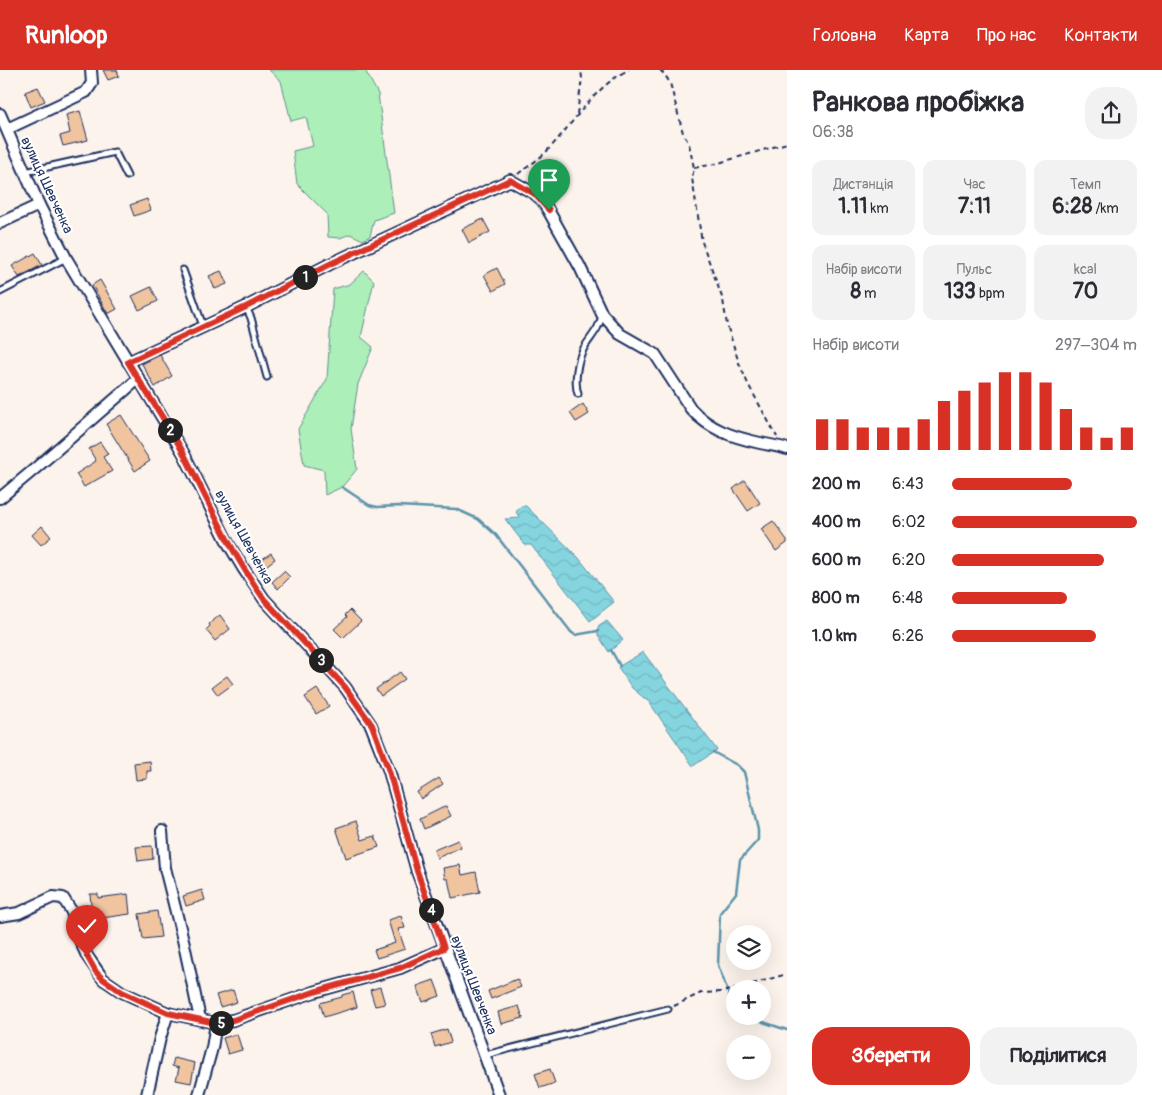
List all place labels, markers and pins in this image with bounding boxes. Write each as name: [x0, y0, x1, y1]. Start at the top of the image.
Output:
pin: [528, 159, 570, 210]
pin: 1: [292, 264, 318, 290]
pin: 2: [158, 418, 182, 442]
pin: 3: [308, 648, 334, 672]
pin: 4: [418, 898, 444, 922]
pin: [66, 905, 108, 956]
pin: 5: [208, 1010, 234, 1036]

